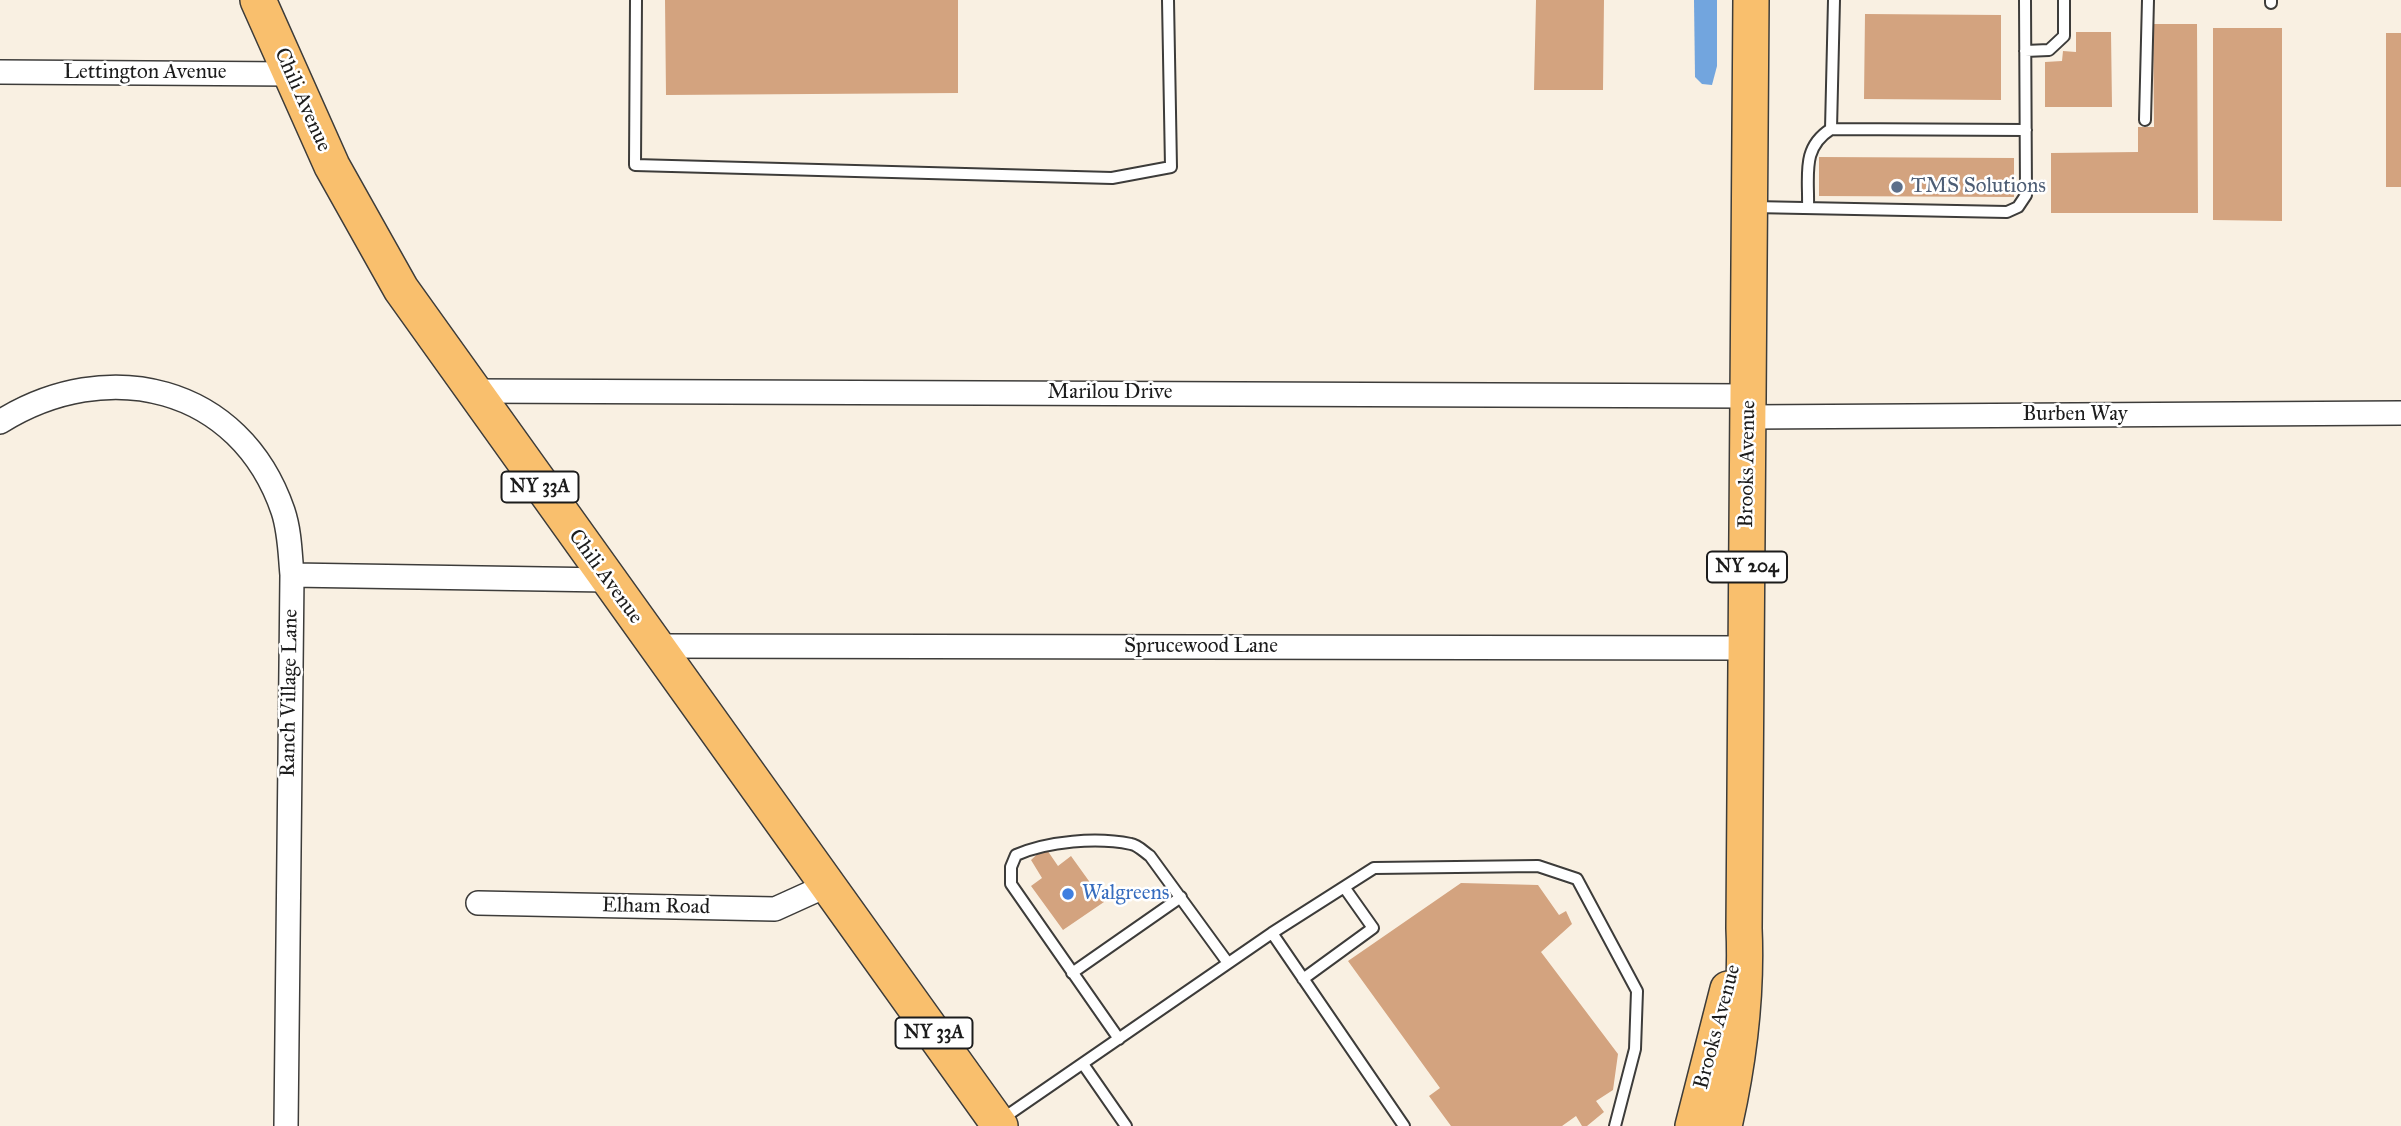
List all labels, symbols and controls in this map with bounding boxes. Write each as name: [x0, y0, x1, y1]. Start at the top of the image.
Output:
street label: Chili Avenue: [268, 44, 336, 156]
street label: Lettington Avenue: [63, 60, 227, 86]
place label: TMS Solutions: [1911, 174, 2046, 200]
marker: TMS Solutions: [1889, 179, 1905, 195]
street label: Marilou Drive: [1048, 380, 1172, 406]
street label: Brooks Avenue: [1734, 400, 1762, 528]
street label: Burben Way: [2022, 402, 2128, 428]
road number: NY 33A: [502, 472, 578, 502]
street label: Chili Avenue: [562, 525, 648, 629]
road number: NY 204: [1707, 552, 1787, 582]
street label: Ranch Village Lane: [276, 609, 304, 777]
street label: Sprucewood Lane: [1124, 634, 1278, 660]
place label: Walgreens: [1082, 881, 1170, 907]
marker: Walgreens: [1060, 886, 1076, 902]
street label: Elham Road: [602, 893, 710, 921]
street label: Brooks Avenue: [1689, 962, 1747, 1092]
road number: NY 33A: [895, 1018, 972, 1049]

